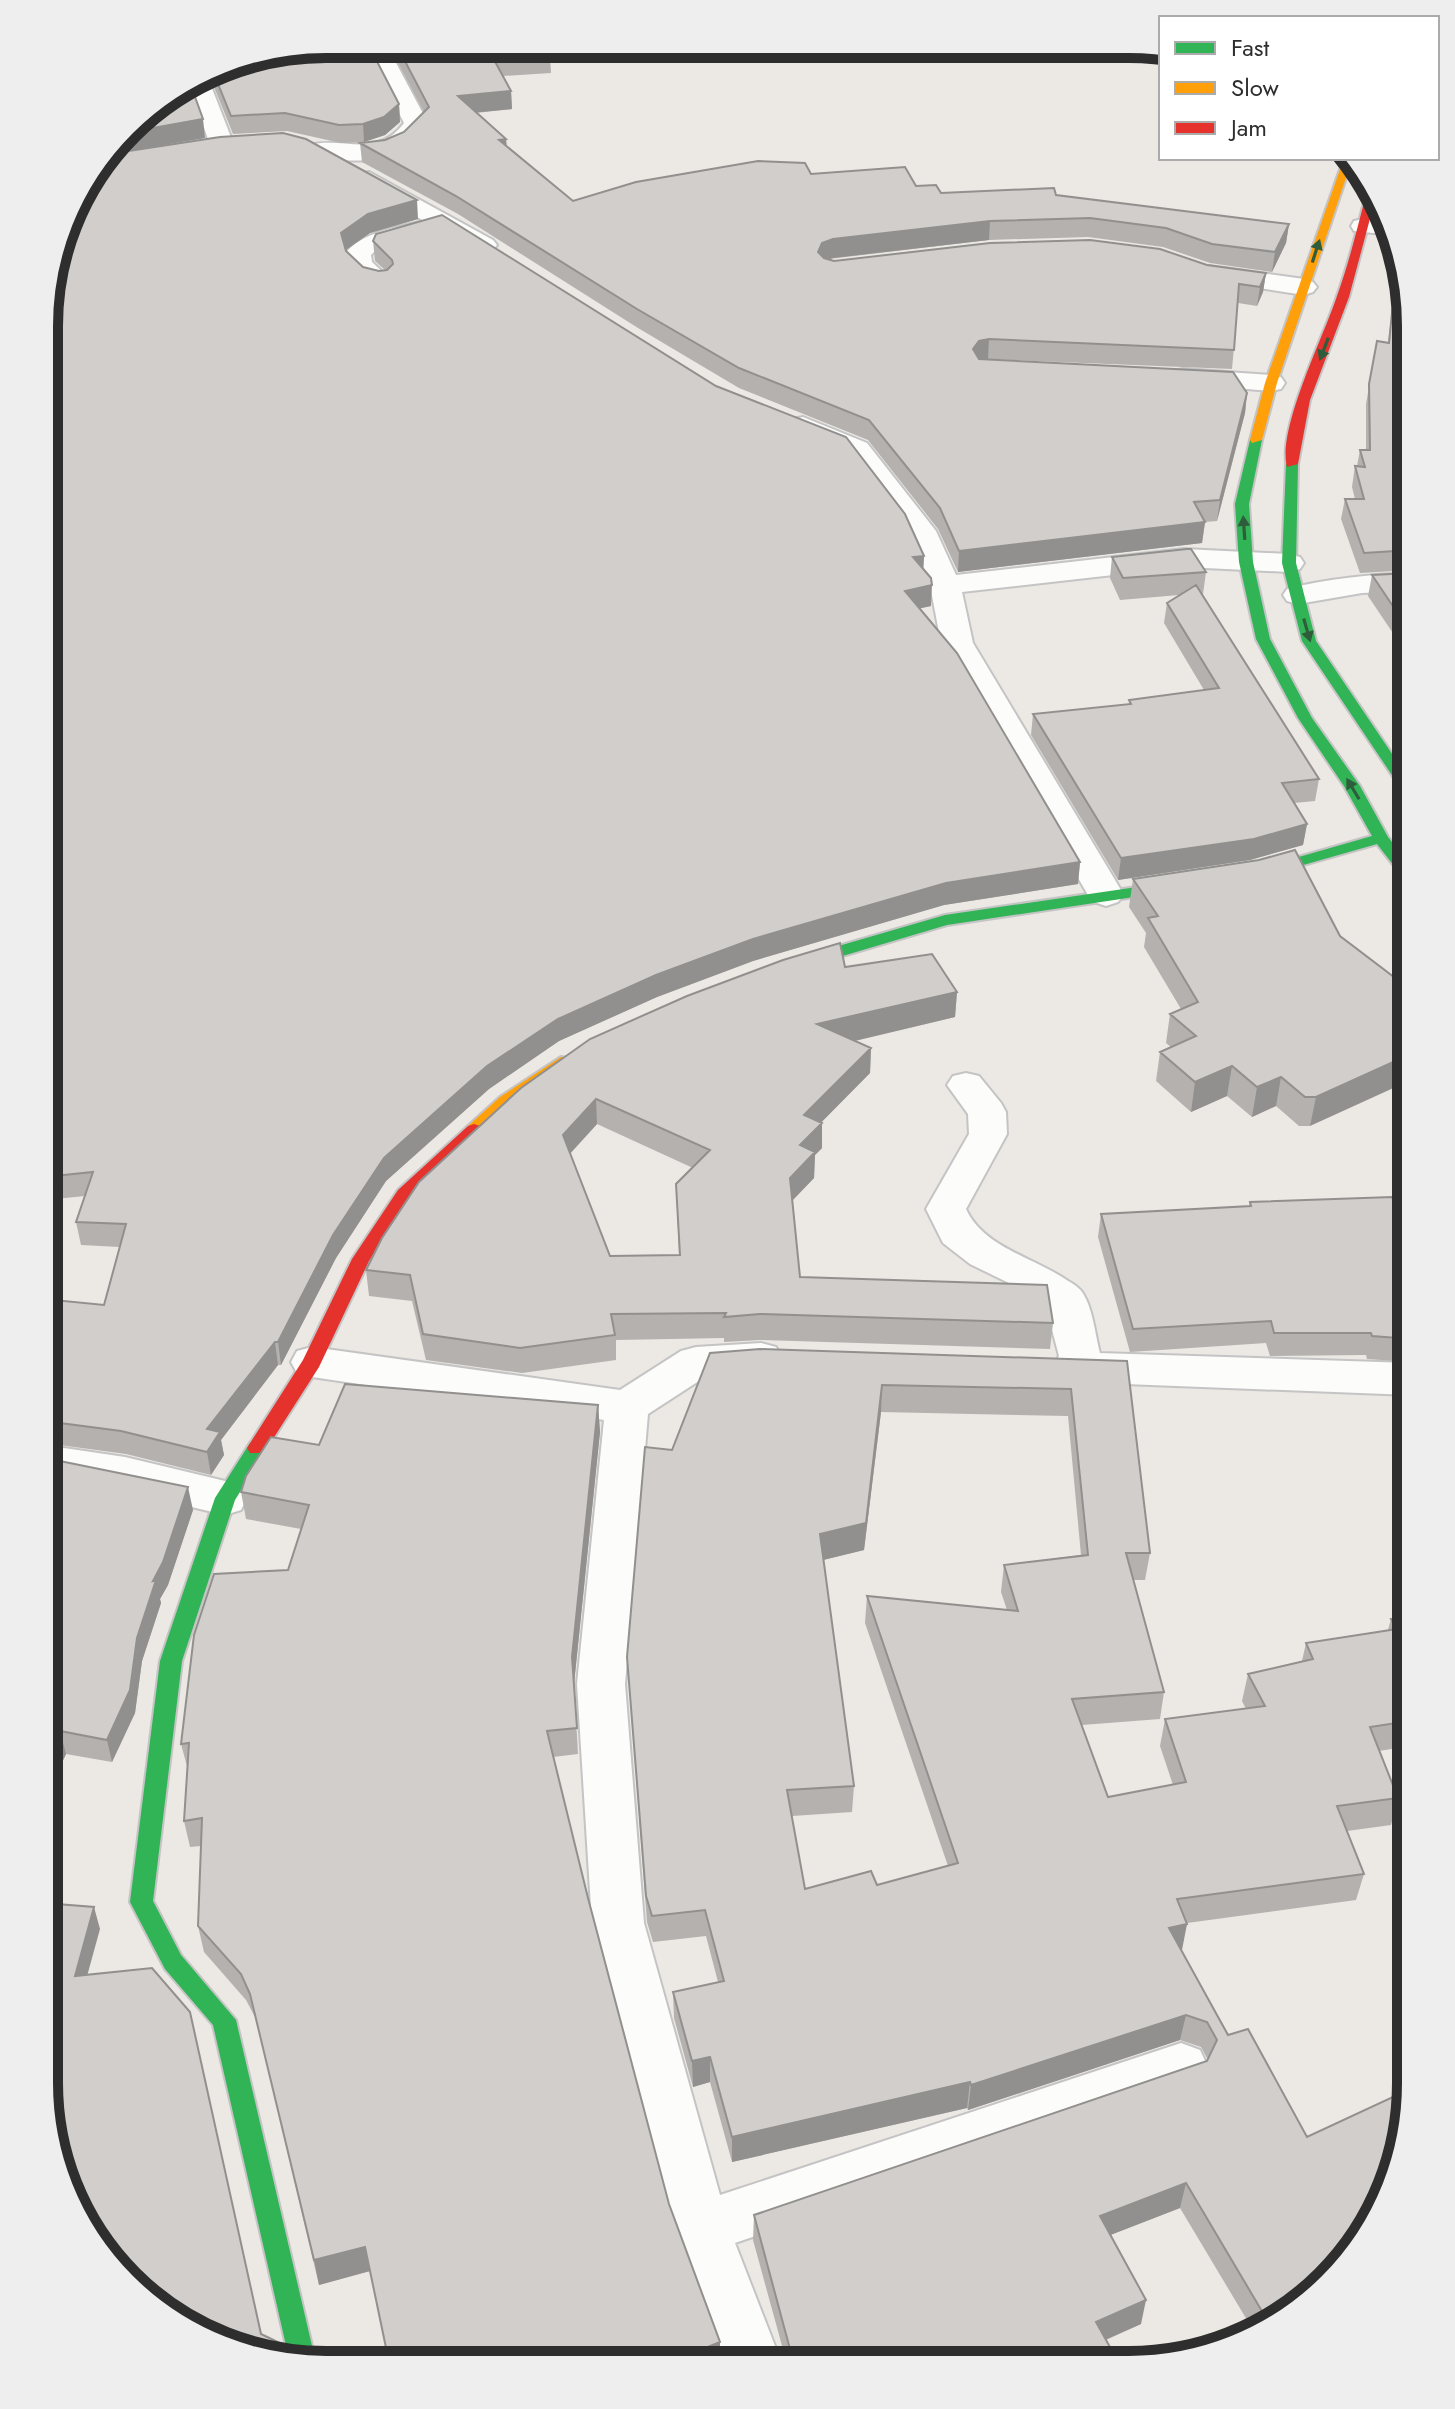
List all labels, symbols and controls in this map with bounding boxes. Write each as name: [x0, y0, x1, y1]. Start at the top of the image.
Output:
legend: [1159, 16, 1439, 160]
text: Fast: [1231, 30, 1269, 65]
text: Slow: [1231, 70, 1279, 105]
text: Jam: [1228, 110, 1267, 145]
one-way arrow: [1311, 239, 1323, 263]
one-way arrow: [1317, 337, 1330, 361]
one-way arrow: [1237, 515, 1250, 540]
one-way arrow: [1301, 617, 1313, 642]
one-way arrow: [1346, 778, 1360, 800]

